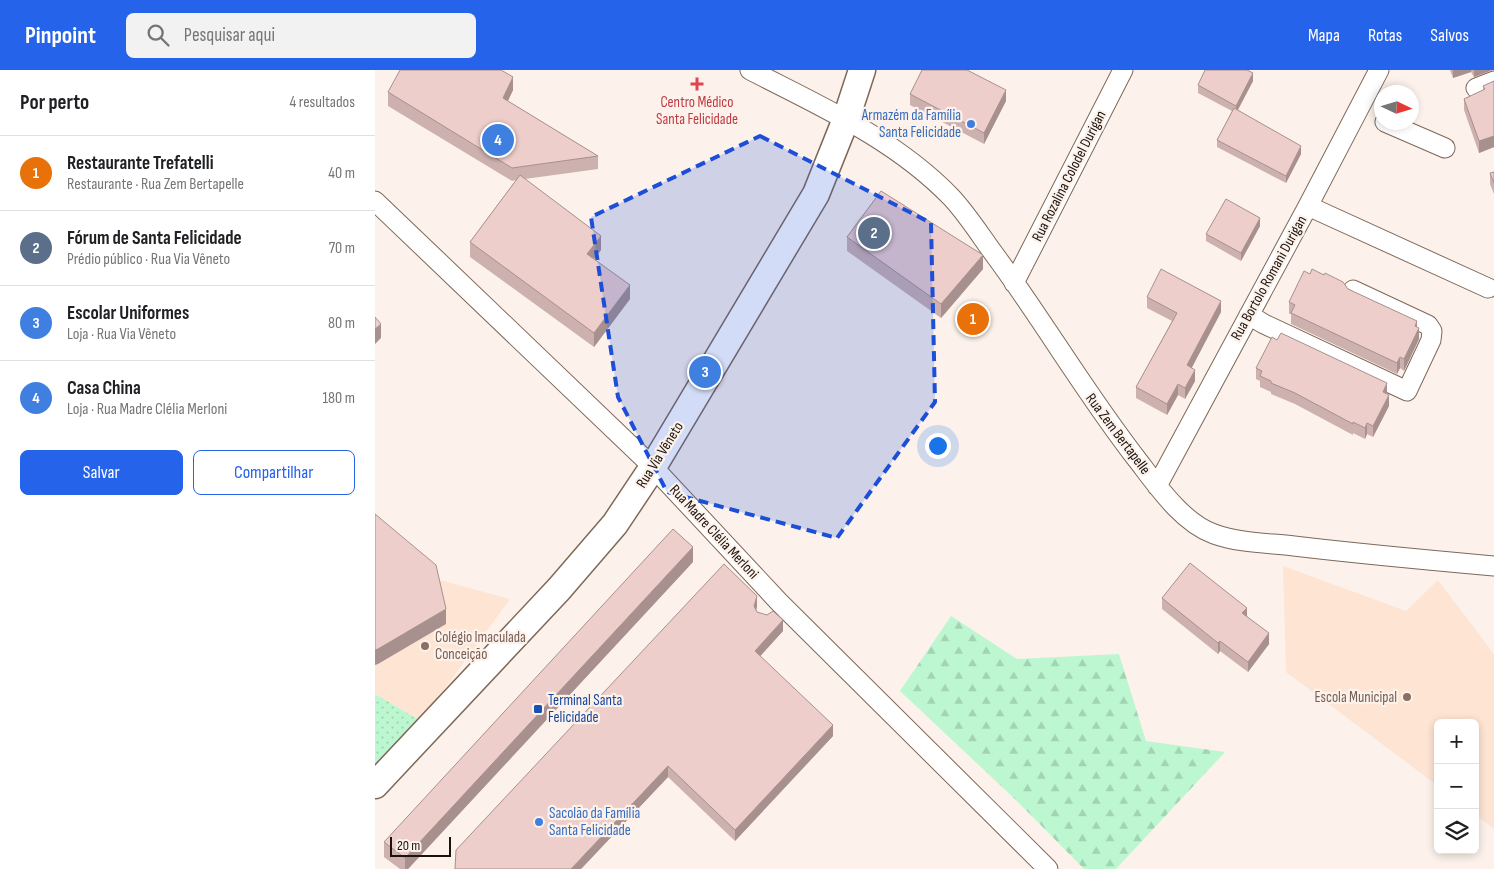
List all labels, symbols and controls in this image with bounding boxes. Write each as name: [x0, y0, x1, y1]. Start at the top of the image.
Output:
search box: [126, 13, 476, 58]
text: Pinpoint: [25, 21, 96, 50]
icon: search: [144, 21, 172, 49]
text: Pesquisar aqui: [184, 24, 275, 47]
text: Mapa: [1308, 25, 1340, 46]
text: Rotas: [1368, 25, 1402, 46]
text: Salvos: [1430, 25, 1469, 46]
marker: Centro Médico Santa Felicidade: [690, 77, 704, 91]
north arrow: [1374, 85, 1419, 130]
text: Por perto: [20, 90, 89, 115]
text: 4 resultados: [290, 93, 355, 112]
place label: Centro Médico Santa Felicidade: [656, 93, 738, 129]
place label: Armazém da Família Santa Felicidade: [861, 106, 961, 142]
street label: Rua Rozalina Colodel Durigan: [1028, 107, 1110, 245]
marker: Armazém da Família Santa Felicidade: [965, 118, 977, 130]
pin: 4: [482, 121, 514, 159]
text: Restaurante Trefatelli: [67, 152, 214, 175]
text: 1: [33, 164, 39, 183]
text: 40 m: [328, 164, 355, 183]
text: Restaurante · Rua Zem Bertapelle: [67, 175, 244, 194]
street label: Rua Bortolo Romani Durigan: [1227, 212, 1311, 344]
pin: 2: [858, 214, 890, 252]
text: Fórum de Santa Felicidade: [67, 227, 242, 250]
text: 2: [32, 239, 40, 258]
text: 70 m: [329, 239, 355, 258]
text: Prédio público · Rua Via Vêneto: [67, 250, 230, 269]
pin: 1: [957, 300, 989, 338]
text: Escolar Uniformes: [67, 302, 189, 325]
text: 3: [32, 314, 40, 333]
text: 80 m: [328, 314, 355, 333]
text: Loja · Rua Via Vêneto: [67, 325, 176, 344]
pin: 3: [689, 353, 721, 391]
text: Casa China: [67, 377, 141, 400]
text: 4: [32, 389, 40, 408]
text: 180 m: [322, 389, 355, 408]
street label: Rua Zem Bertapelle: [1081, 390, 1155, 478]
text: Loja · Rua Madre Clélia Merloni: [67, 400, 227, 419]
street label: Rua Via Vêneto: [632, 418, 688, 492]
your location: [925, 433, 951, 459]
button: Salvar: [20, 450, 183, 495]
button: Compartilhar: [193, 450, 355, 495]
street label: Rua Madre Clélia Merloni: [665, 481, 763, 583]
place label: Colégio Imaculada Conceição: [435, 628, 526, 664]
marker: Colégio Imaculada Conceição: [419, 640, 431, 652]
place label: Escola Municipal: [1314, 688, 1397, 707]
place label: Terminal Santa Felicidade: [548, 691, 622, 727]
marker: Escola Municipal: [1401, 691, 1413, 703]
marker: Terminal Santa Felicidade: [532, 703, 544, 715]
map controls: [1434, 719, 1479, 854]
button: +: [1434, 719, 1479, 764]
button: −: [1434, 764, 1479, 809]
place label: Sacolão da Família Santa Felicidade: [549, 804, 640, 840]
button: layers: [1434, 809, 1479, 854]
marker: Sacolão da Família Santa Felicidade: [533, 816, 545, 828]
scale bar: [390, 834, 451, 857]
text: 20 m: [397, 837, 420, 854]

